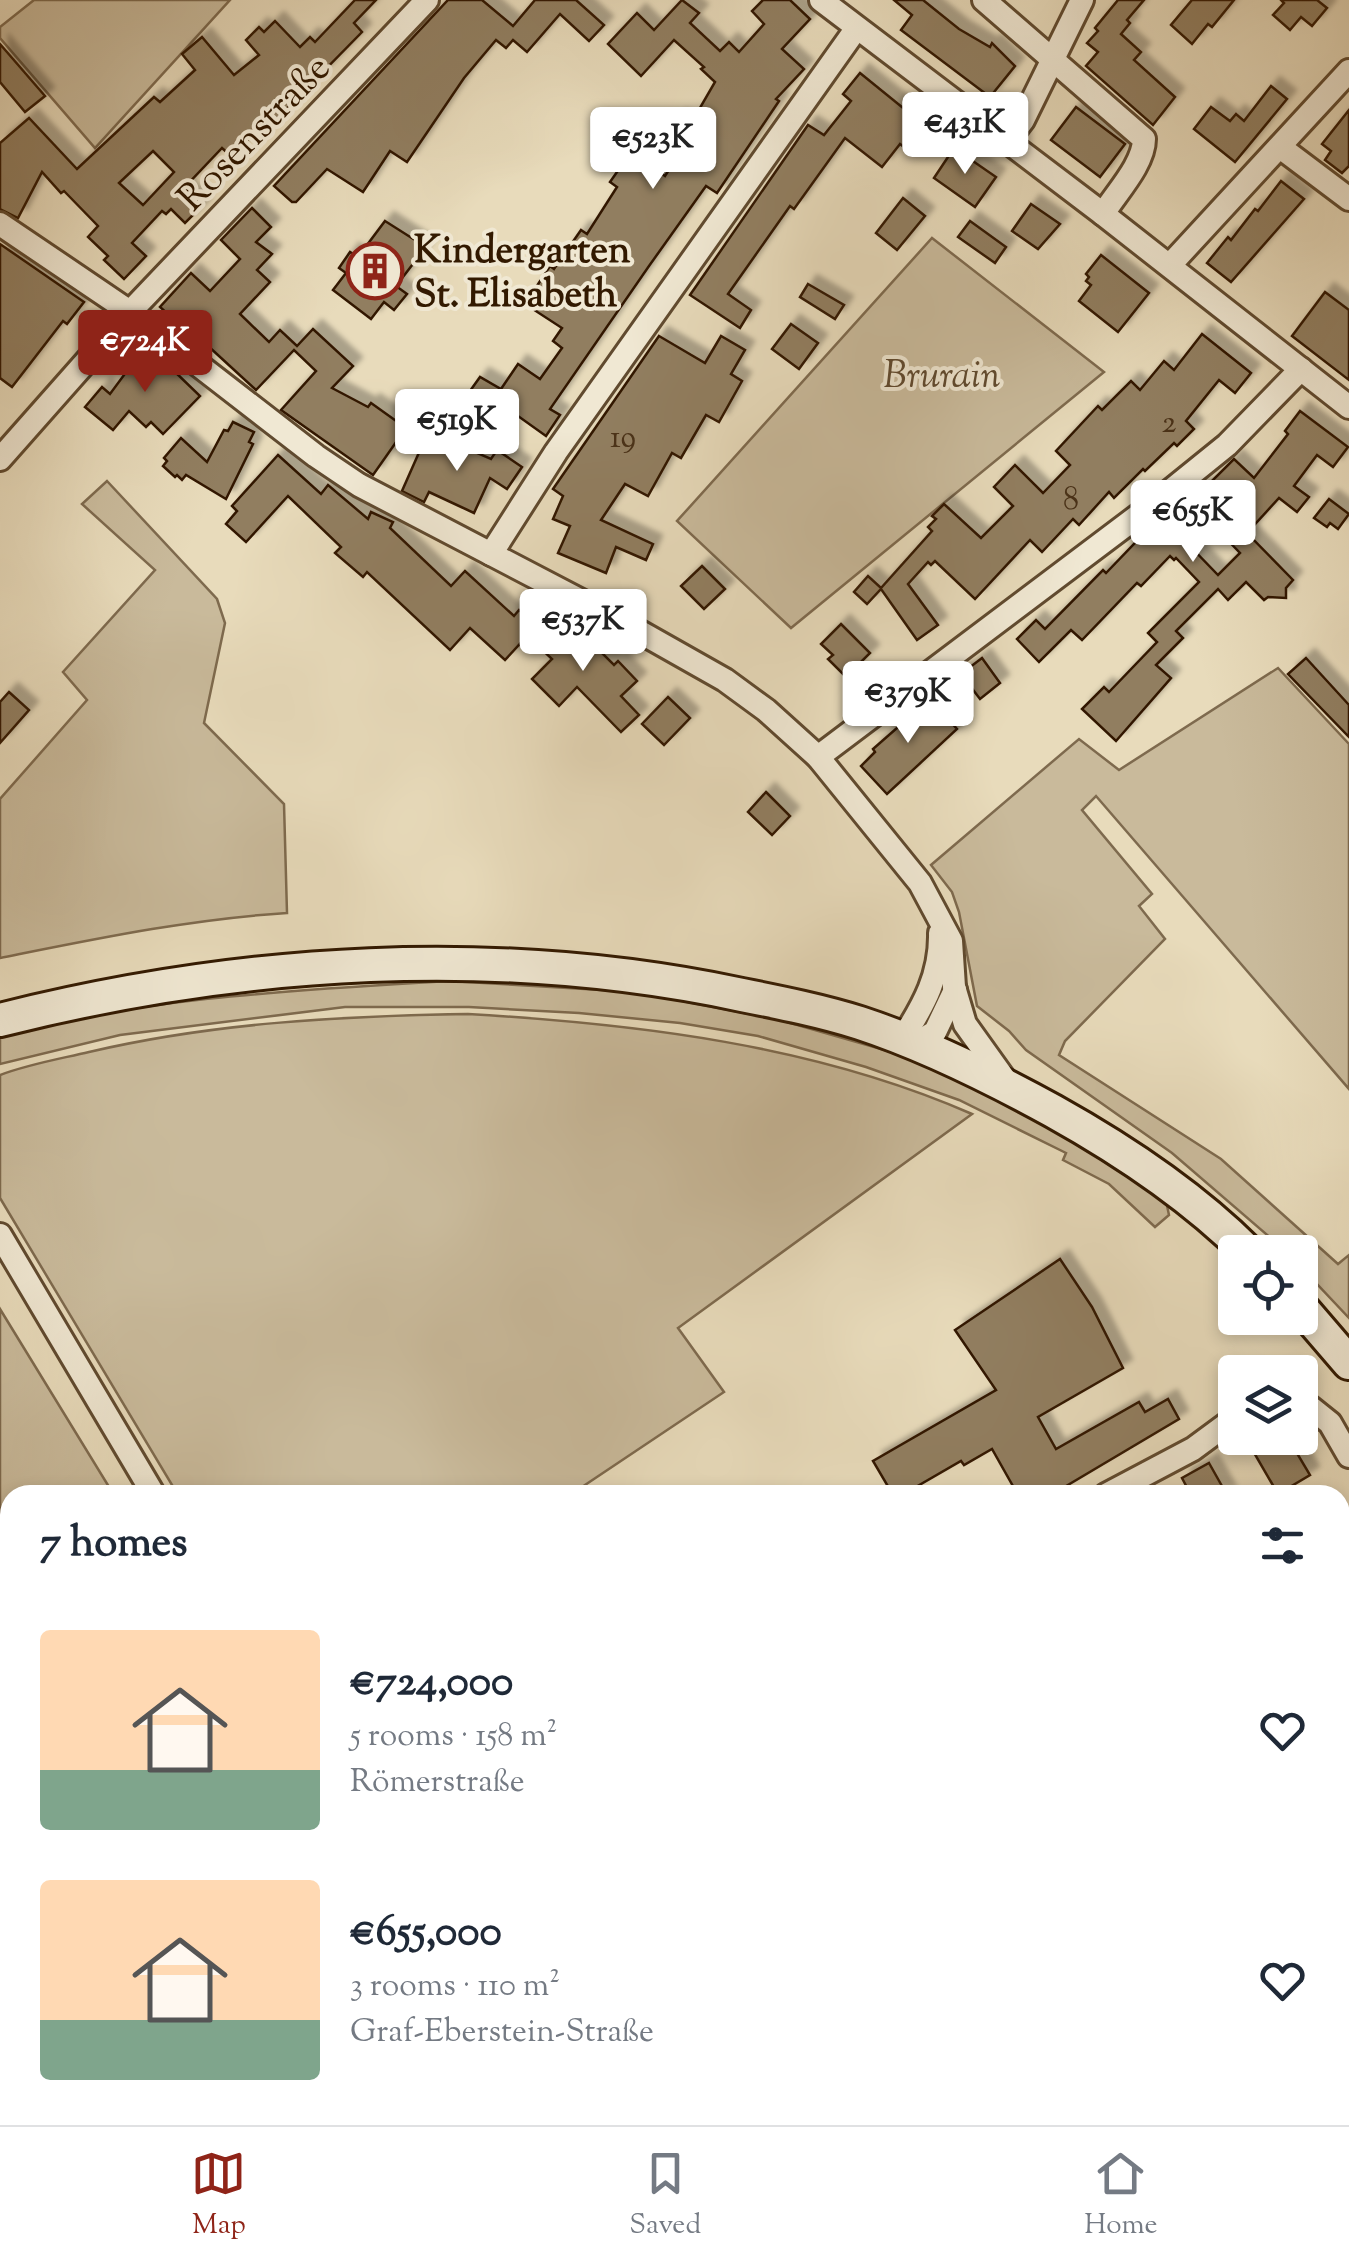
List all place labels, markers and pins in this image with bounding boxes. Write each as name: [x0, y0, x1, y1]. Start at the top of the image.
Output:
pin: €431K: [895, 92, 1035, 177]
pin: €523K: [583, 107, 723, 192]
place label: Kindergarten St. Elisabeth: [414, 226, 631, 324]
building icon: Kindergarten St. Elisabeth: [345, 241, 405, 301]
pin: €724K: [75, 310, 215, 395]
pin: €519K: [387, 389, 527, 474]
pin: €655K: [1123, 480, 1263, 565]
pin: €537K: [513, 589, 653, 674]
pin: €379K: [838, 661, 978, 746]

